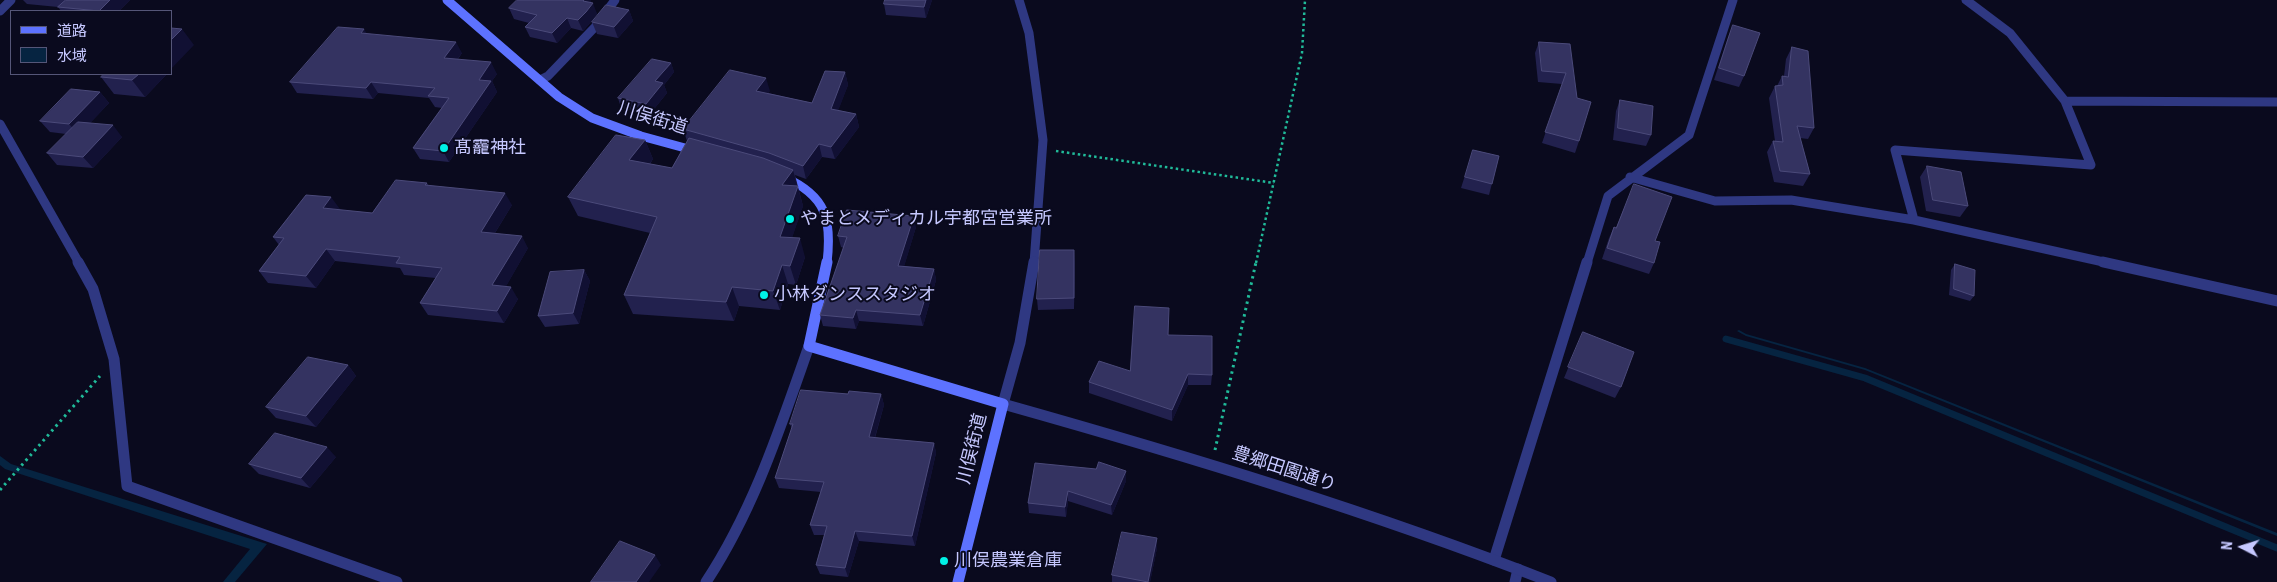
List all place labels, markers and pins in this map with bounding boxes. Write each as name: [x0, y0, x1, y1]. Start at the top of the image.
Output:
place label: 髙靇神社: [454, 137, 526, 159]
marker: 髙靇神社: [438, 142, 450, 154]
place label: やまとメディカル宇都宮営業所: [800, 208, 1052, 230]
marker: やまとメディカル宇都宮営業所: [784, 213, 796, 225]
place label: 小林ダンススタジオ: [774, 284, 936, 306]
marker: 小林ダンススタジオ: [758, 289, 770, 301]
place label: 川俣農業倉庫: [954, 550, 1062, 572]
marker: 川俣農業倉庫: [938, 555, 950, 567]

